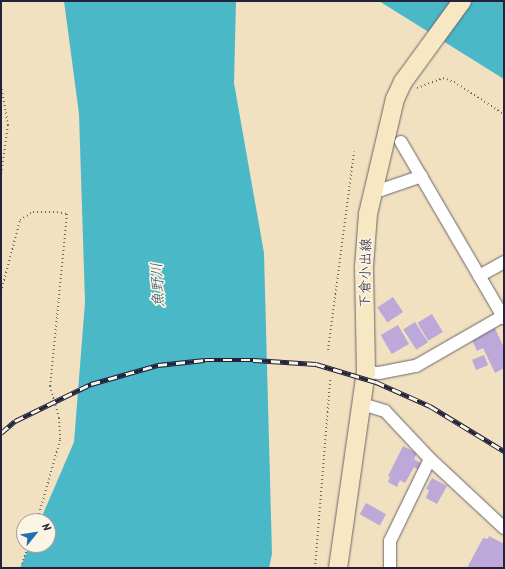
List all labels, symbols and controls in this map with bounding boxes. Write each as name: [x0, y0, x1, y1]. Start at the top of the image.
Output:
street label: 下倉小出線: [357, 238, 375, 308]
water label: 魚野川: [149, 262, 169, 308]
north arrow: [16, 513, 56, 553]
text: N: [36, 520, 55, 535]

